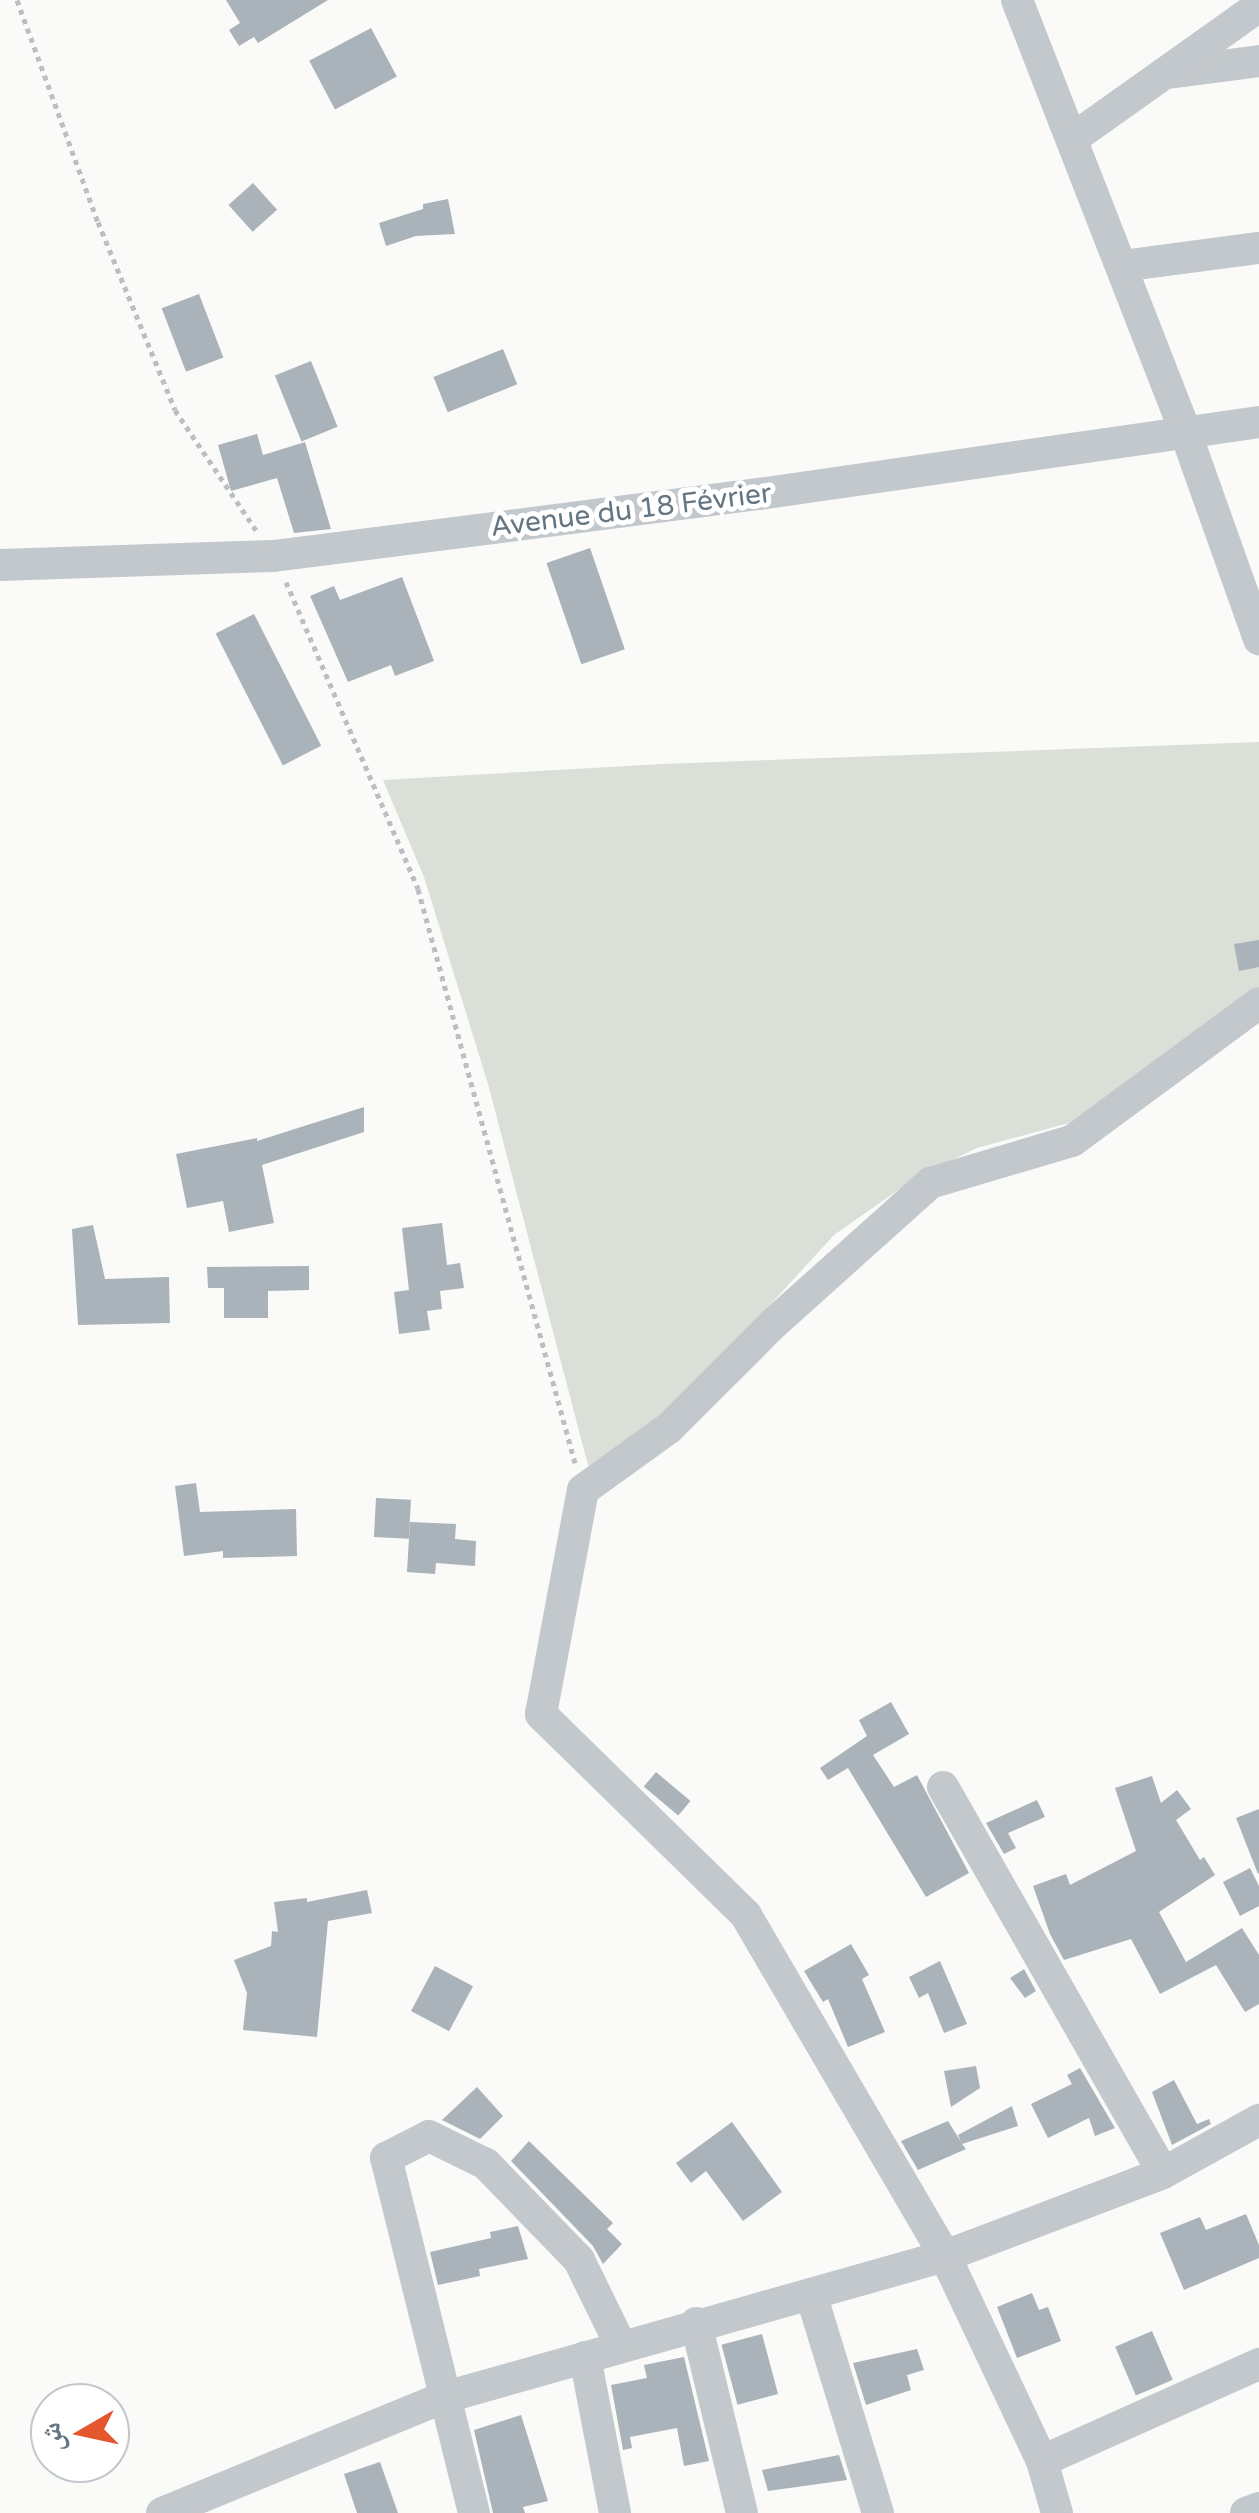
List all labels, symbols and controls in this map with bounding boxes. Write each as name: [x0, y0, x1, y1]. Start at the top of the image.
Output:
street label: Avenue du 18 Février: [489, 476, 773, 544]
north arrow: [30, 2383, 130, 2483]
text: ش: [33, 2420, 71, 2455]

